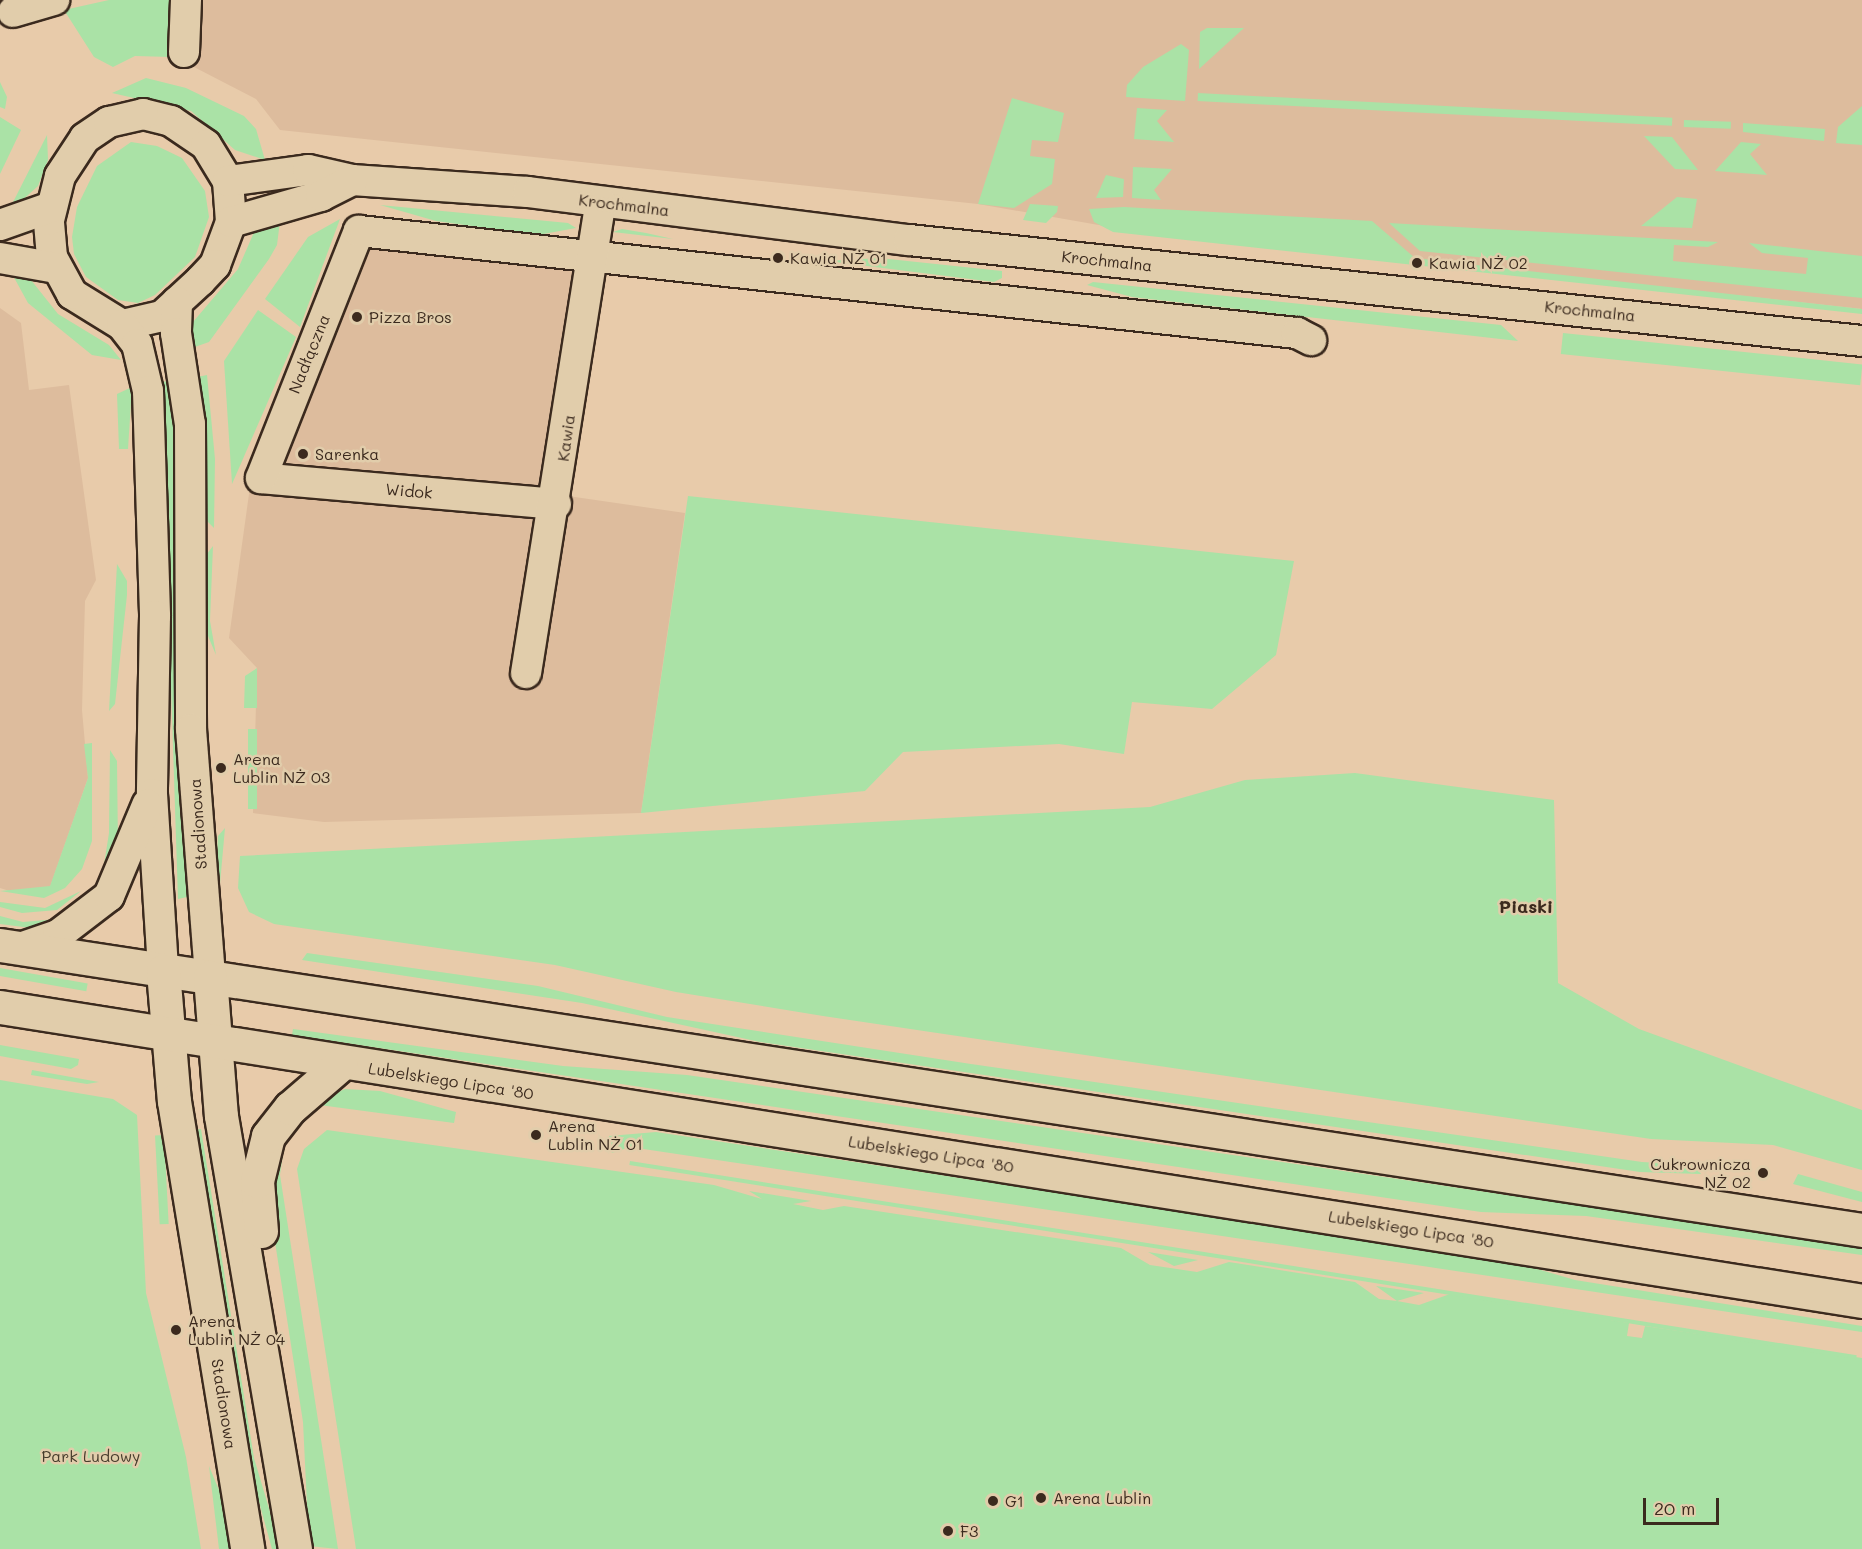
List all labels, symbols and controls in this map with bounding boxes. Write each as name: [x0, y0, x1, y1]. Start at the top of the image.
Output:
street label: Krochmalna: [578, 190, 670, 220]
street label: Krochmalna: [1061, 247, 1153, 275]
place label: Kawia NŻ 01: [790, 248, 887, 268]
marker: Kawia NŻ 01: [771, 251, 785, 265]
place label: Kawia NŻ 02: [1429, 253, 1528, 273]
marker: Kawia NŻ 02: [1410, 256, 1424, 270]
street label: Krochmalna: [1544, 297, 1636, 325]
place label: Pizza Bros: [369, 307, 452, 327]
marker: Pizza Bros: [350, 310, 364, 324]
street label: Nadłączna: [284, 311, 334, 397]
street label: Kawia: [553, 413, 579, 463]
place label: Sarenka: [315, 444, 379, 464]
marker: Sarenka: [296, 447, 310, 461]
street label: Widok: [385, 479, 433, 503]
place label: Arena Lublin NŻ 03: [233, 749, 330, 787]
marker: Arena Lublin NŻ 03: [214, 761, 228, 775]
street label: Stadionowa: [185, 778, 211, 870]
district label: Piaski: [1499, 895, 1553, 917]
street label: Lubelskiego Lipca '80: [367, 1058, 535, 1104]
place label: Arena Lublin NŻ 01: [548, 1116, 643, 1154]
marker: Arena Lublin NŻ 01: [529, 1128, 543, 1142]
street label: Lubelskiego Lipca '80: [847, 1131, 1015, 1177]
place label: Cukrownicza NŻ 02: [1650, 1154, 1751, 1192]
marker: Cukrownicza NŻ 02: [1756, 1166, 1770, 1180]
street label: Lubelskiego Lipca '80: [1327, 1206, 1495, 1252]
place label: Arena Lublin NŻ 04: [188, 1311, 285, 1349]
marker: Arena Lublin NŻ 04: [169, 1323, 183, 1337]
street label: Stadionowa: [207, 1357, 241, 1451]
park label: Park Ludowy: [42, 1446, 140, 1466]
scale bar: [1646, 1486, 1722, 1524]
place label: Arena Lublin: [1053, 1488, 1151, 1508]
place label: G1: [1005, 1491, 1024, 1511]
marker: Arena Lublin: [1034, 1491, 1048, 1505]
marker: G1: [986, 1494, 1000, 1508]
text: 20 m: [1654, 1496, 1695, 1520]
place label: F3: [960, 1521, 978, 1541]
marker: F3: [941, 1524, 955, 1538]

